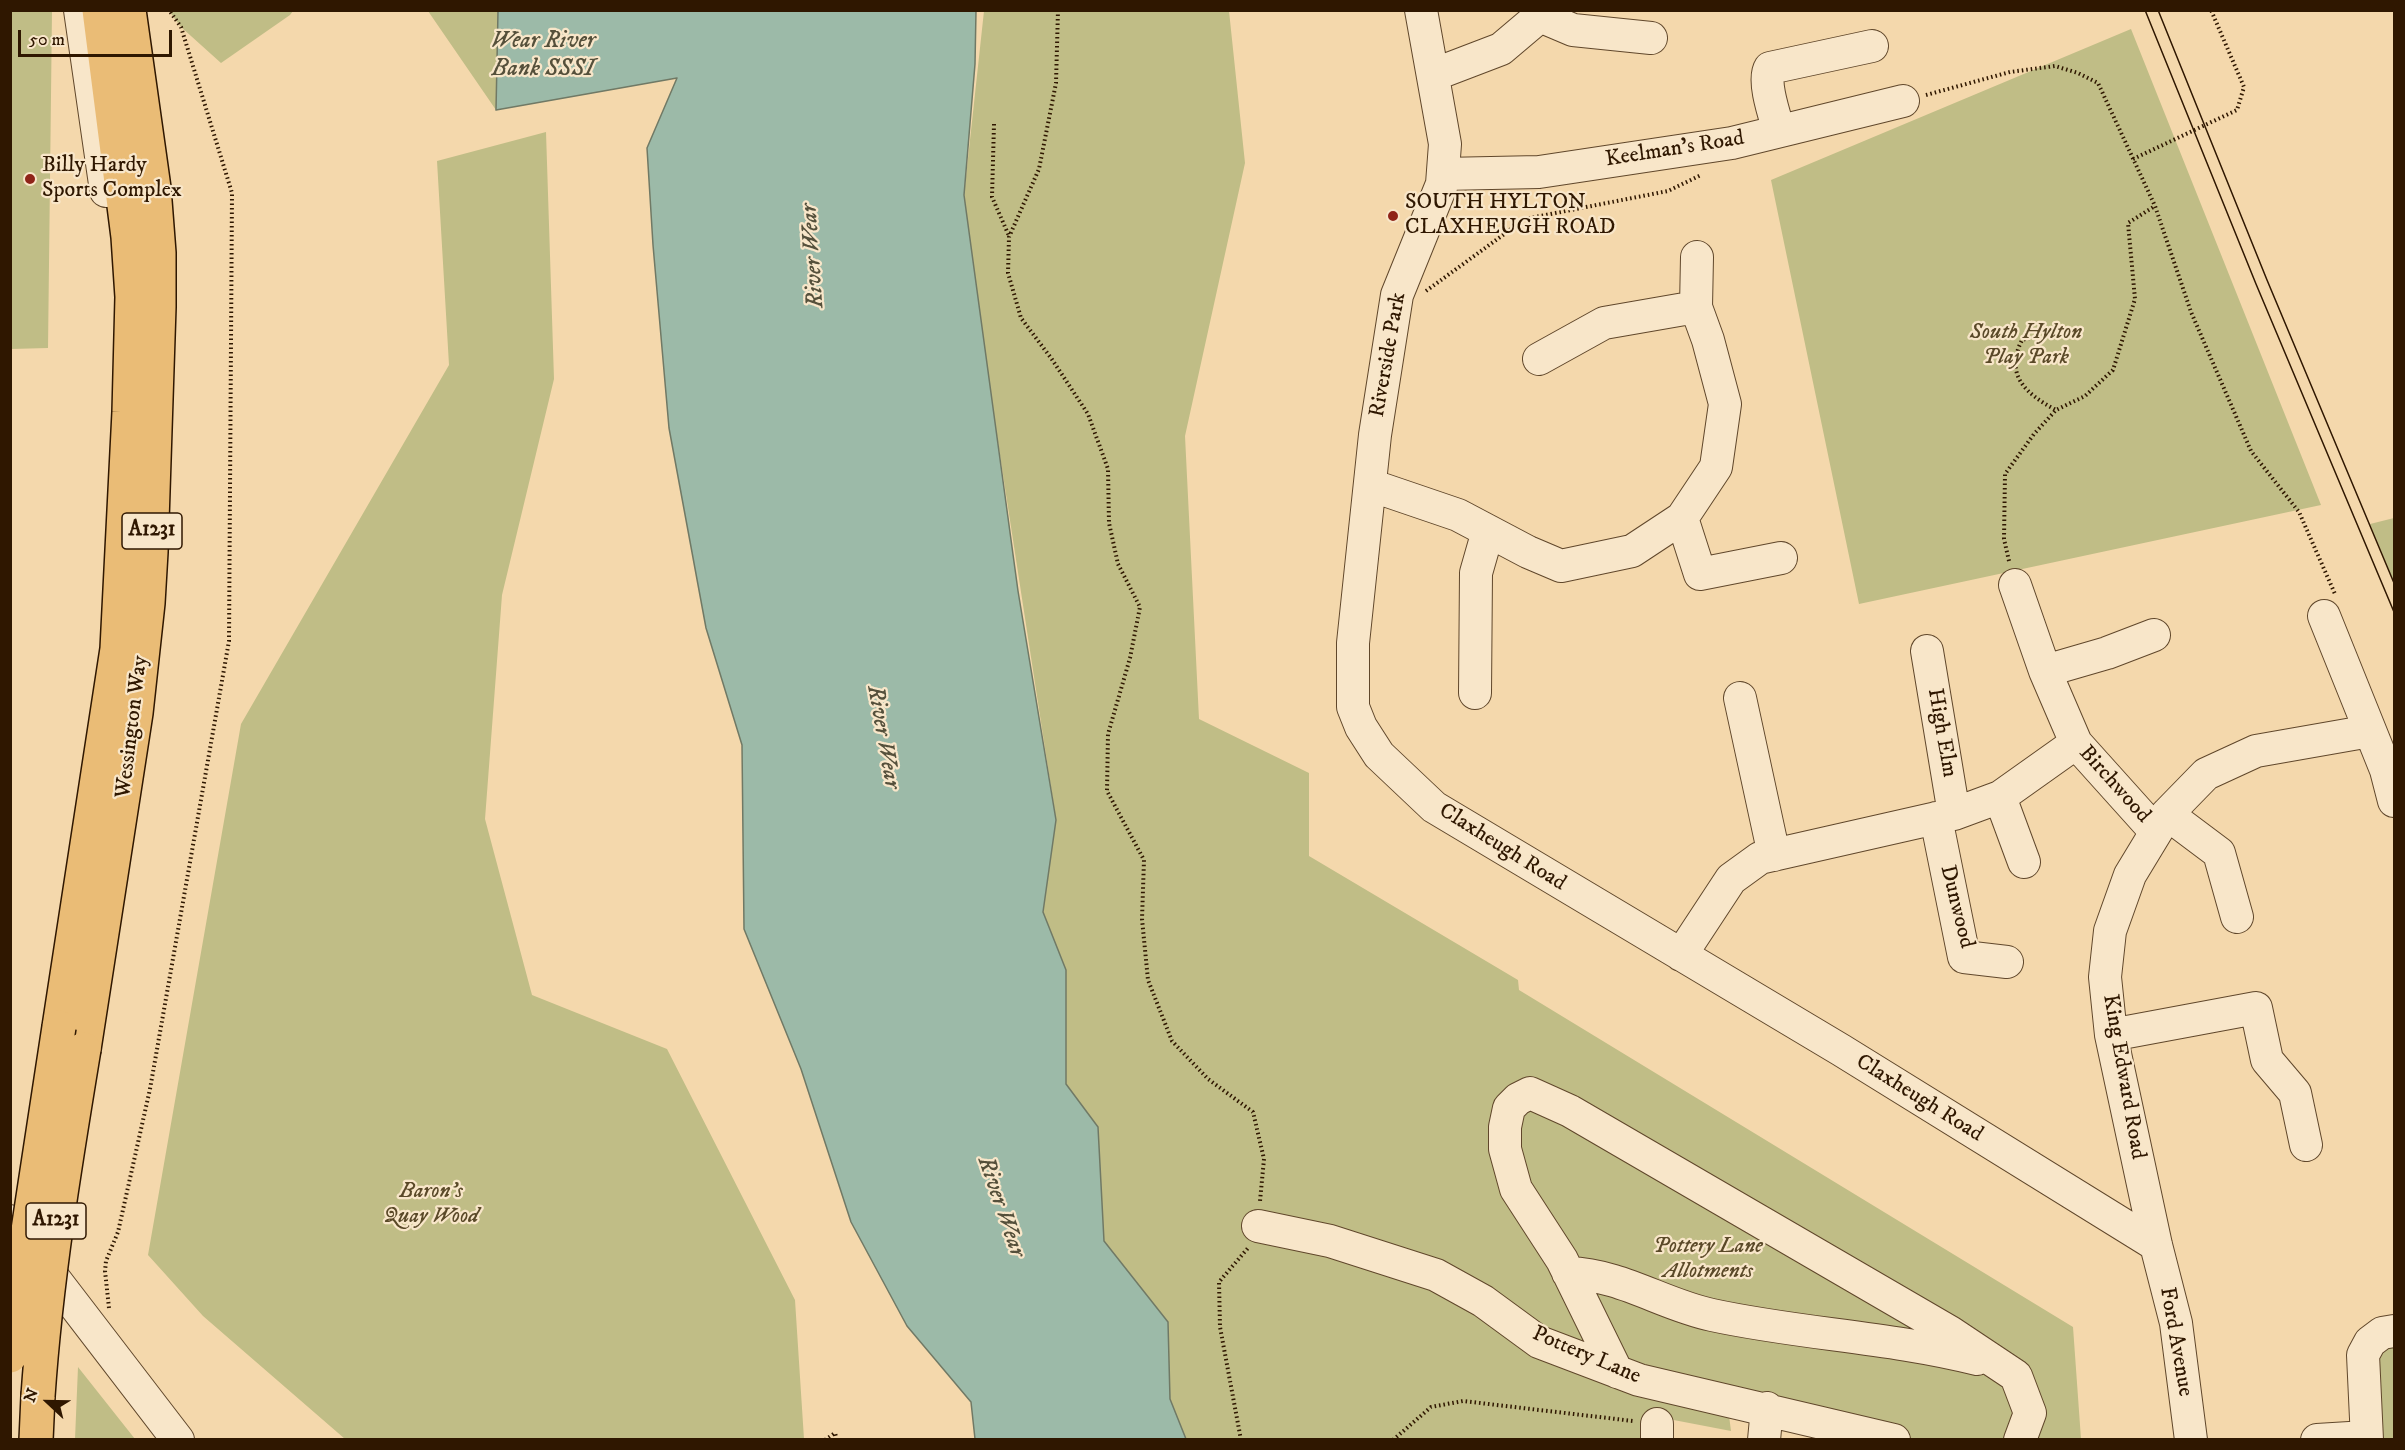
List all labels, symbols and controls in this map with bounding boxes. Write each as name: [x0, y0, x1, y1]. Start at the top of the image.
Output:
scale bar: [21, 18, 176, 56]
water label: Wear River Bank SSSI: [491, 28, 595, 84]
text: 50 m: [29, 29, 65, 51]
street label: Keelman's Road: [1604, 126, 1746, 174]
place label: Billy Hardy Sports Complex: [42, 153, 182, 204]
marker: Billy Hardy Sports Complex: [23, 172, 37, 186]
place label: SOUTH HYLTON CLAXHEUGH ROAD: [1405, 190, 1615, 242]
water label: River Wear: [796, 203, 832, 309]
marker: SOUTH HYLTON CLAXHEUGH ROAD: [1386, 209, 1400, 223]
street label: Riverside Park: [1365, 291, 1413, 419]
park label: South Hylton Play Park: [1970, 320, 2082, 372]
road number: A1231: [122, 513, 182, 549]
street label: Wessington Way: [111, 654, 155, 800]
water label: River Wear: [859, 683, 905, 791]
street label: High Elm: [1920, 686, 1962, 780]
street label: Birchwood: [2072, 741, 2156, 829]
street label: Claxheugh Road: [1433, 798, 1571, 898]
street label: Dunwood: [1933, 863, 1979, 951]
street label: King Edward Road: [2095, 992, 2151, 1162]
street label: Claxheugh Road: [1850, 1049, 1988, 1149]
water label: River Wear: [969, 1153, 1031, 1261]
park label: Baron's Quay Wood: [383, 1179, 479, 1230]
road number: A1231: [26, 1203, 86, 1239]
park label: Pottery Lane Allotments: [1653, 1234, 1763, 1286]
street label: Ford Avenue: [2152, 1285, 2198, 1399]
street label: Pottery Lane: [1528, 1321, 1644, 1391]
north arrow: [18, 1372, 78, 1432]
text: N: [20, 1385, 43, 1405]

